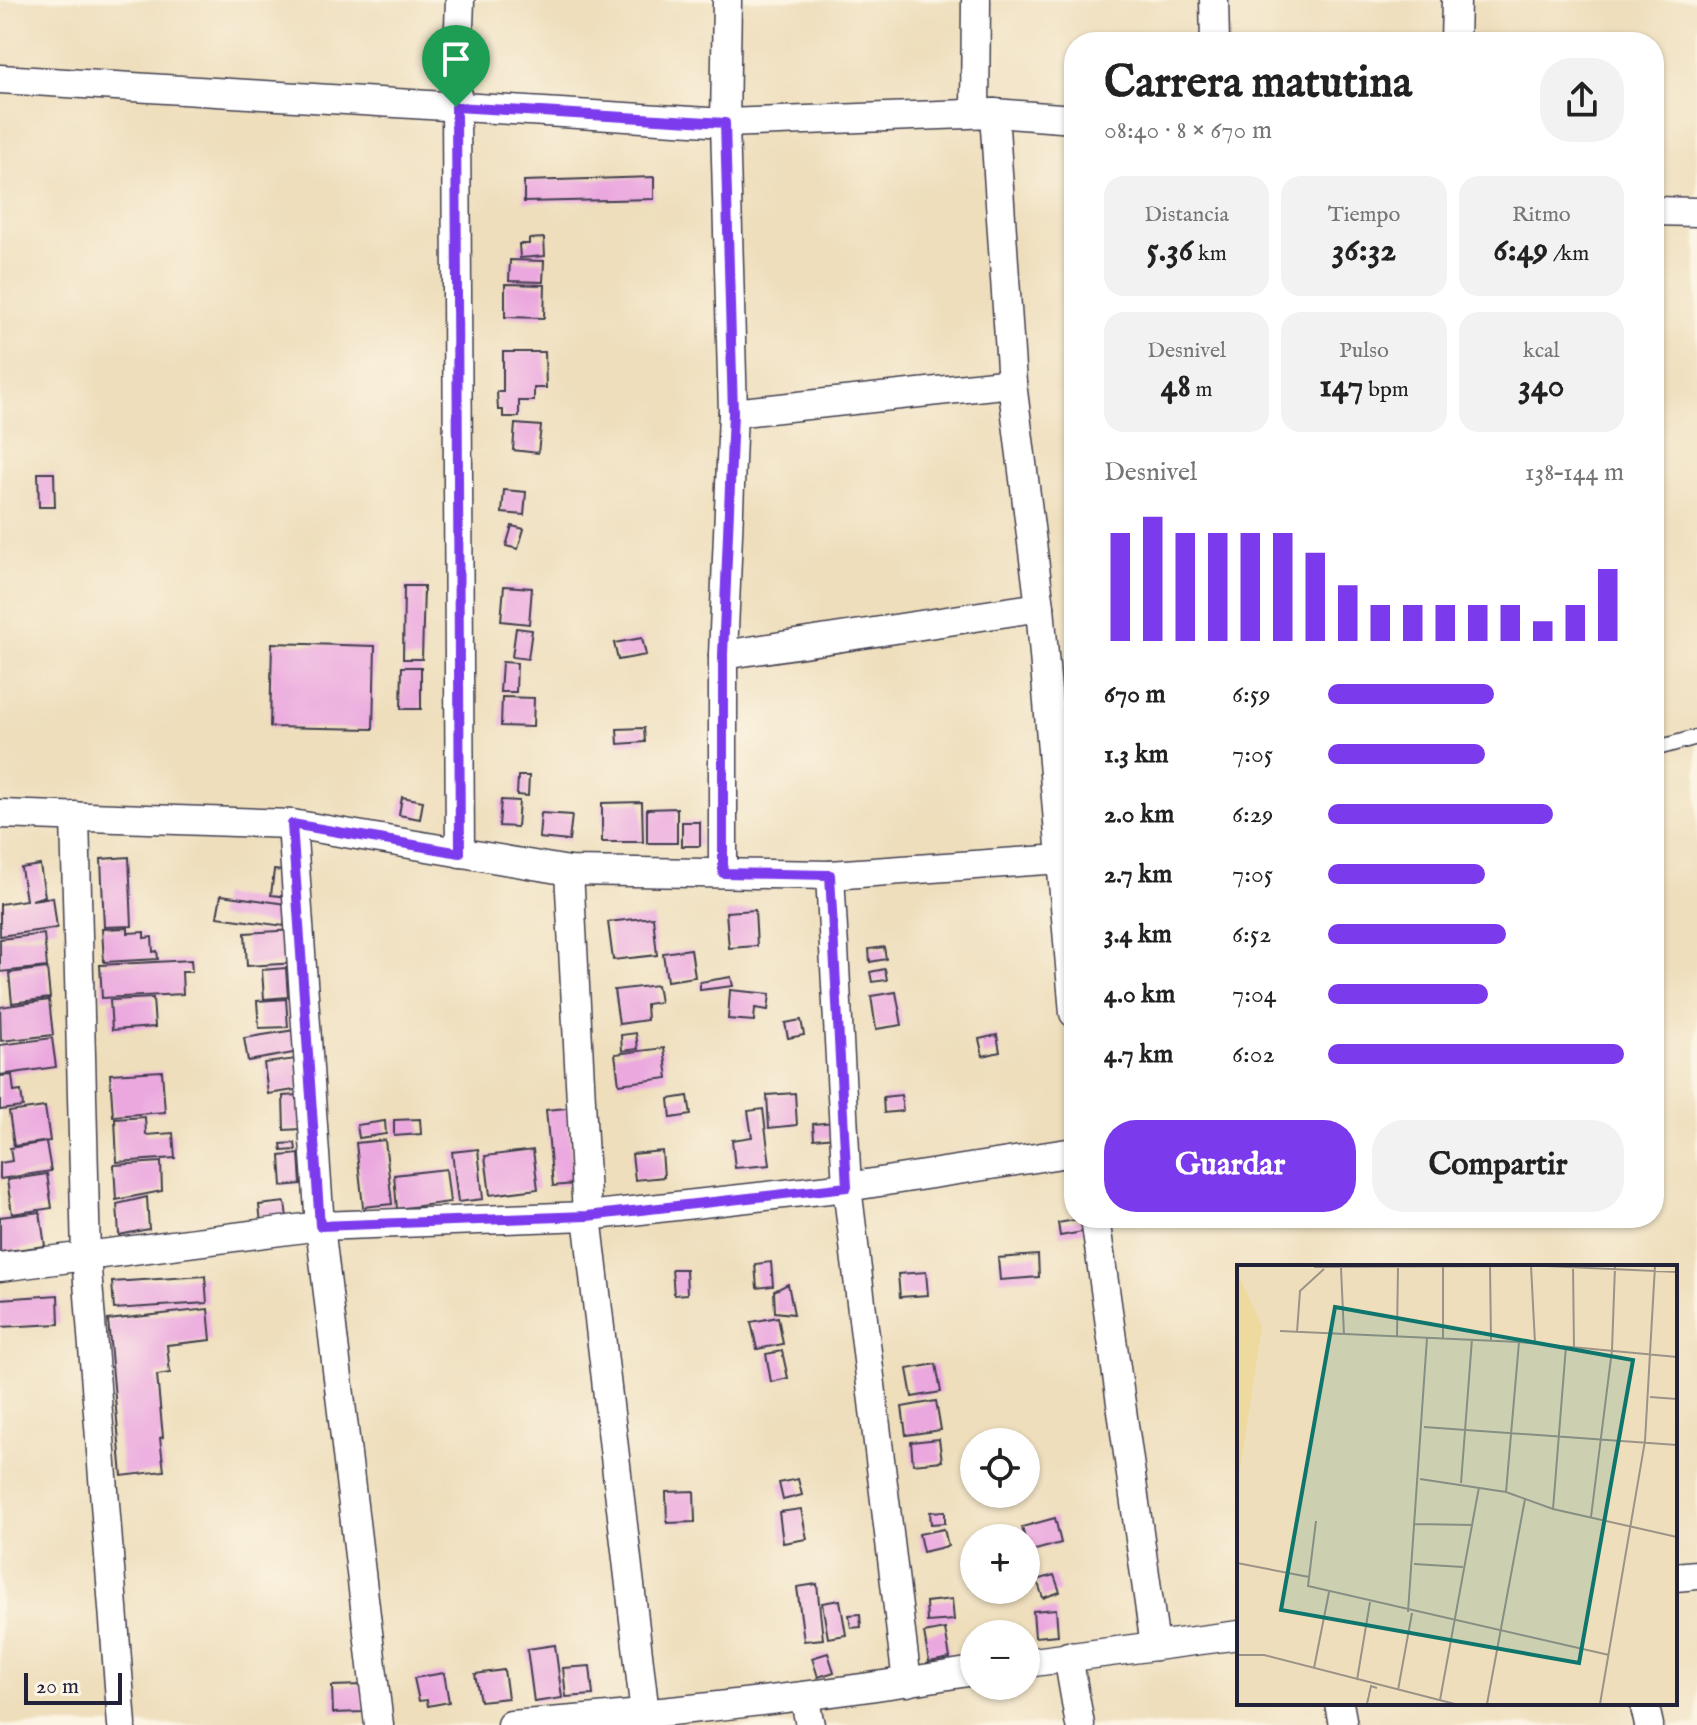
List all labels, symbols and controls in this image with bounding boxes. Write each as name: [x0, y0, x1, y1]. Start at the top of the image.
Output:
pin: [422, 25, 490, 107]
icon: arrive: [434, 37, 478, 81]
text: Carrera matutina: [1104, 56, 1412, 112]
button: share: [1540, 58, 1624, 142]
text: 08:40 · 8 × 670 m: [1104, 114, 1272, 147]
text: Distancia: [1144, 201, 1229, 229]
text: Tiempo: [1328, 201, 1400, 229]
text: Ritmo: [1512, 201, 1571, 229]
text: 5.36: [1147, 229, 1193, 272]
text: 36:32: [1332, 229, 1396, 272]
text: 6:49: [1493, 229, 1548, 272]
text: km: [1193, 240, 1227, 268]
text: /km: [1548, 240, 1589, 268]
text: Desnivel: [1147, 337, 1226, 365]
text: Pulso: [1339, 337, 1389, 365]
text: kcal: [1523, 337, 1560, 365]
text: 48: [1161, 365, 1191, 408]
text: 147: [1319, 365, 1363, 408]
text: 340: [1518, 365, 1564, 408]
text: m: [1191, 376, 1213, 404]
text: bpm: [1363, 376, 1409, 404]
text: Desnivel: [1104, 456, 1197, 489]
text: 138–144 m: [1525, 456, 1624, 489]
text: 670 m: [1104, 678, 1166, 711]
text: 6:59: [1232, 678, 1271, 711]
text: 1.3 km: [1104, 738, 1169, 771]
text: 7:05: [1232, 738, 1273, 771]
text: 2.0 km: [1104, 798, 1174, 831]
text: 6:29: [1232, 798, 1273, 831]
text: 2.7 km: [1104, 858, 1172, 891]
text: 7:05: [1232, 858, 1273, 891]
text: 3.4 km: [1104, 918, 1172, 951]
text: 6:52: [1232, 918, 1271, 951]
text: 4.0 km: [1104, 978, 1175, 1011]
text: 7:04: [1232, 978, 1277, 1011]
text: 4.7 km: [1104, 1038, 1173, 1071]
text: 6:02: [1232, 1038, 1275, 1071]
button: Guardar: [1104, 1120, 1356, 1212]
button: Compartir: [1372, 1120, 1624, 1212]
inset map: [1237, 1265, 1677, 1705]
map controls: [960, 1428, 1040, 1700]
button: locate: [960, 1428, 1040, 1508]
button: +: [960, 1524, 1040, 1604]
button: −: [960, 1620, 1040, 1700]
scale bar: [24, 1669, 122, 1705]
text: 20 m: [36, 1673, 79, 1701]

